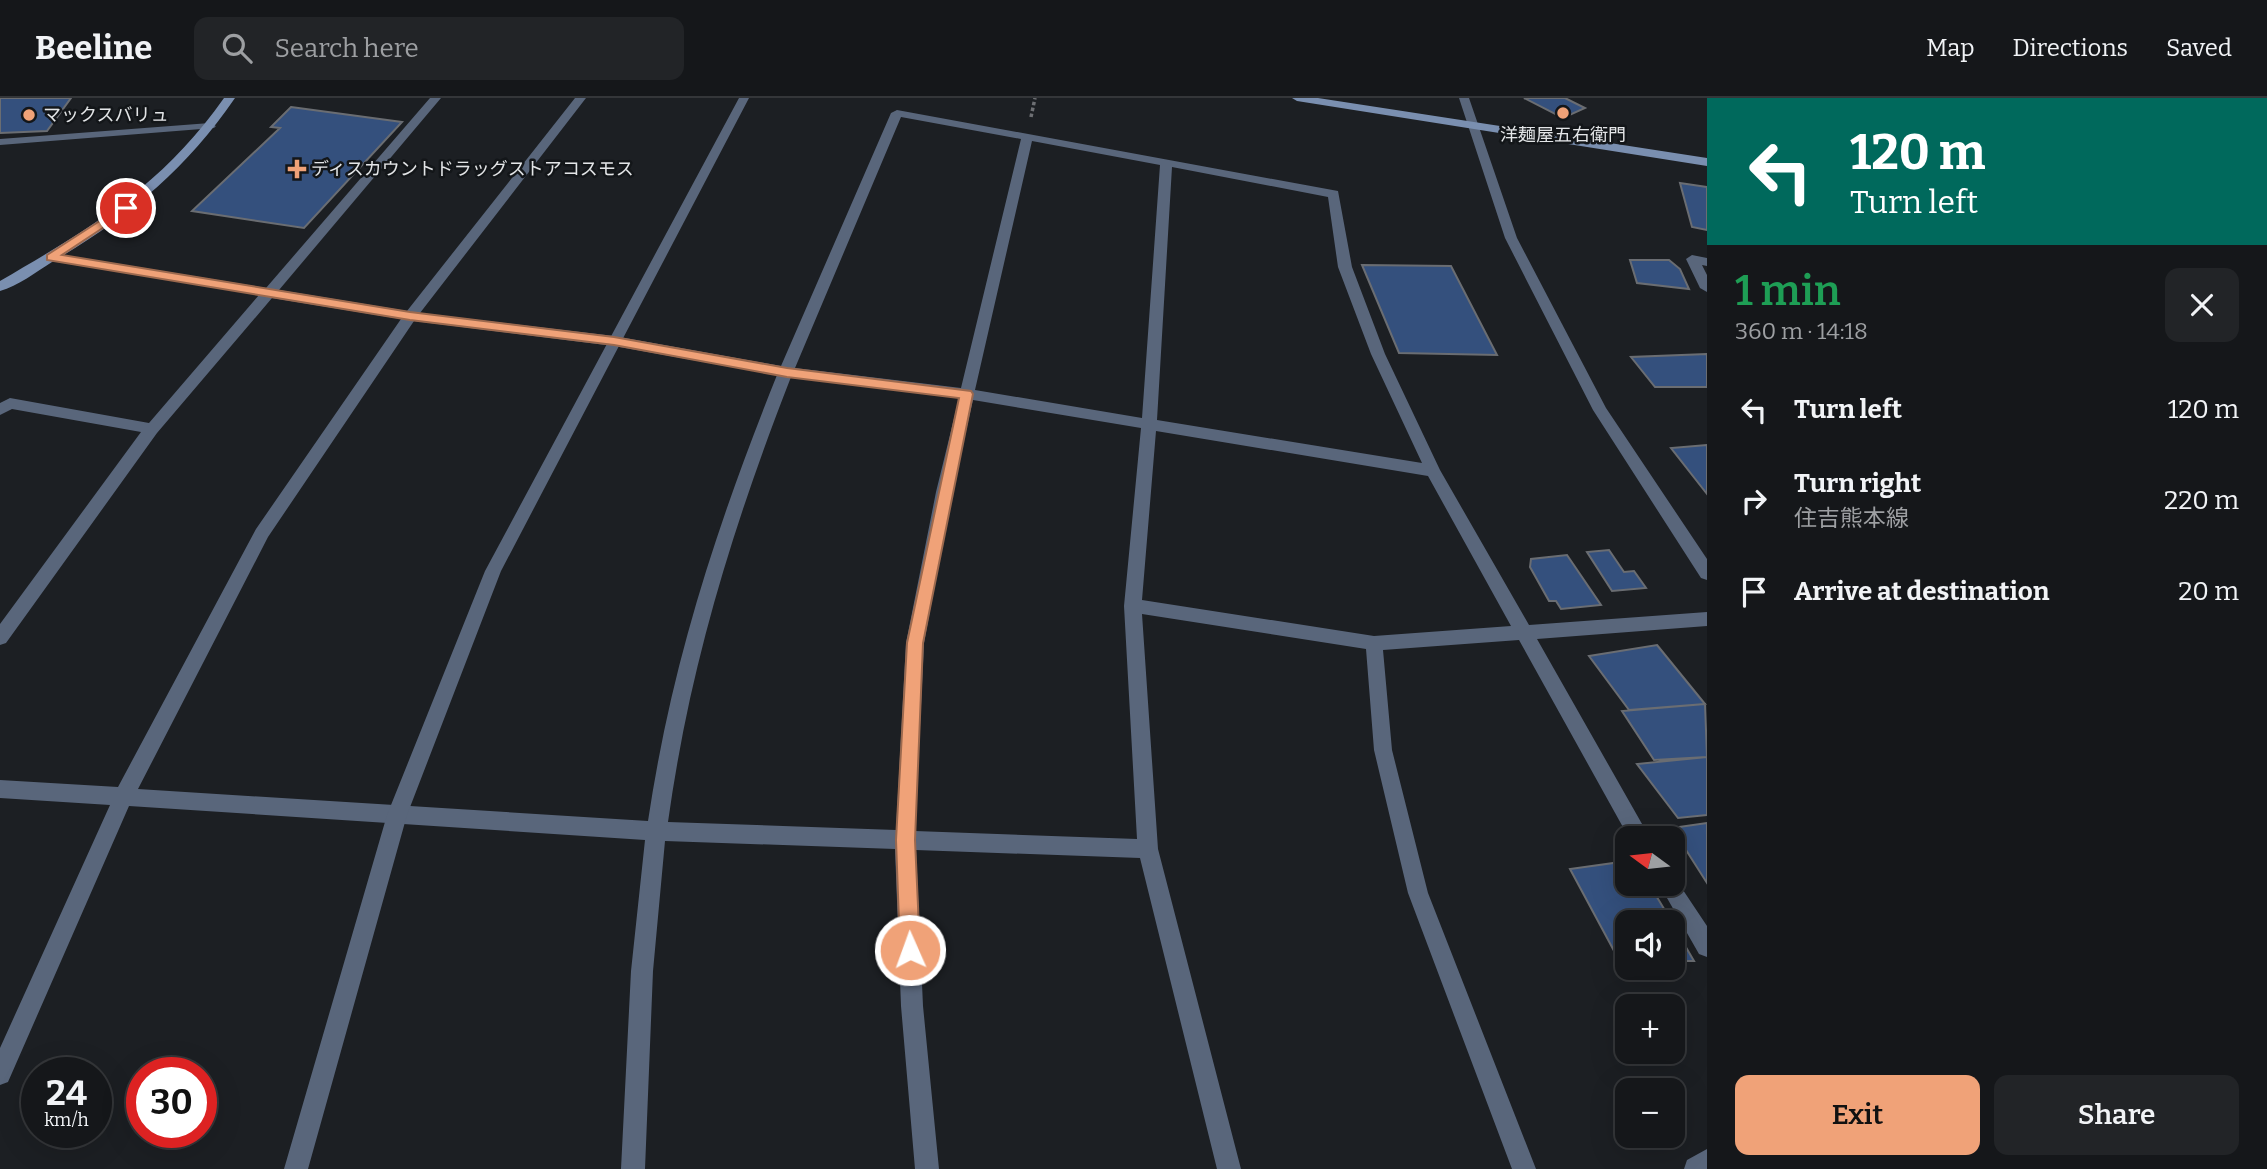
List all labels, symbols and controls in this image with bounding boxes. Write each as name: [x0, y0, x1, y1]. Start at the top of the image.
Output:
search box: [194, 17, 684, 80]
text: Beeline: [35, 28, 152, 68]
icon: search: [218, 29, 256, 67]
text: Search here: [274, 33, 419, 64]
text: Map: [1926, 34, 1975, 62]
text: Directions: [2013, 34, 2128, 62]
text: Saved: [2166, 34, 2232, 62]
place label: マックスバリュ: [43, 104, 168, 126]
marker: 洋麺屋五右衛門: [1555, 105, 1571, 121]
marker: マックスバリュ: [21, 107, 37, 123]
text: 120 m: [1850, 123, 1985, 182]
place label: 洋麺屋五右衛門: [1500, 124, 1626, 146]
icon: left: [1735, 126, 1826, 217]
place label: ディスカウントドラッグストアコスモス: [311, 158, 634, 180]
marker: ディスカウントドラッグストアコスモス: [289, 161, 305, 177]
pin: [96, 178, 156, 238]
text: Turn left: [1850, 183, 1978, 221]
icon: arrive: [107, 189, 145, 227]
text: 1 min: [1735, 266, 1841, 316]
button: close: [2165, 268, 2239, 342]
text: 360 m · 14:18: [1735, 317, 1868, 345]
icon: left: [1735, 391, 1773, 429]
text: Turn left: [1794, 394, 1902, 425]
text: 120 m: [2168, 394, 2239, 425]
text: Turn right: [1794, 468, 1921, 499]
icon: right: [1735, 482, 1773, 520]
text: 220 m: [2164, 485, 2239, 516]
text: 住吉熊本線: [1794, 504, 1909, 532]
icon: arrive: [1735, 573, 1773, 611]
text: Arrive at destination: [1794, 576, 2049, 607]
text: 20 m: [2178, 576, 2239, 607]
north arrow: [1615, 826, 1685, 896]
map controls: [1615, 826, 1685, 1148]
button: sound: [1615, 910, 1685, 980]
position arrow: [873, 913, 947, 987]
button: +: [1615, 994, 1685, 1064]
speed limit sign: 30: [126, 1057, 217, 1148]
text: 24: [46, 1072, 87, 1114]
button: Exit: [1735, 1075, 1980, 1155]
button: Share: [1994, 1075, 2239, 1155]
button: −: [1615, 1078, 1685, 1148]
text: km/h: [44, 1109, 89, 1131]

